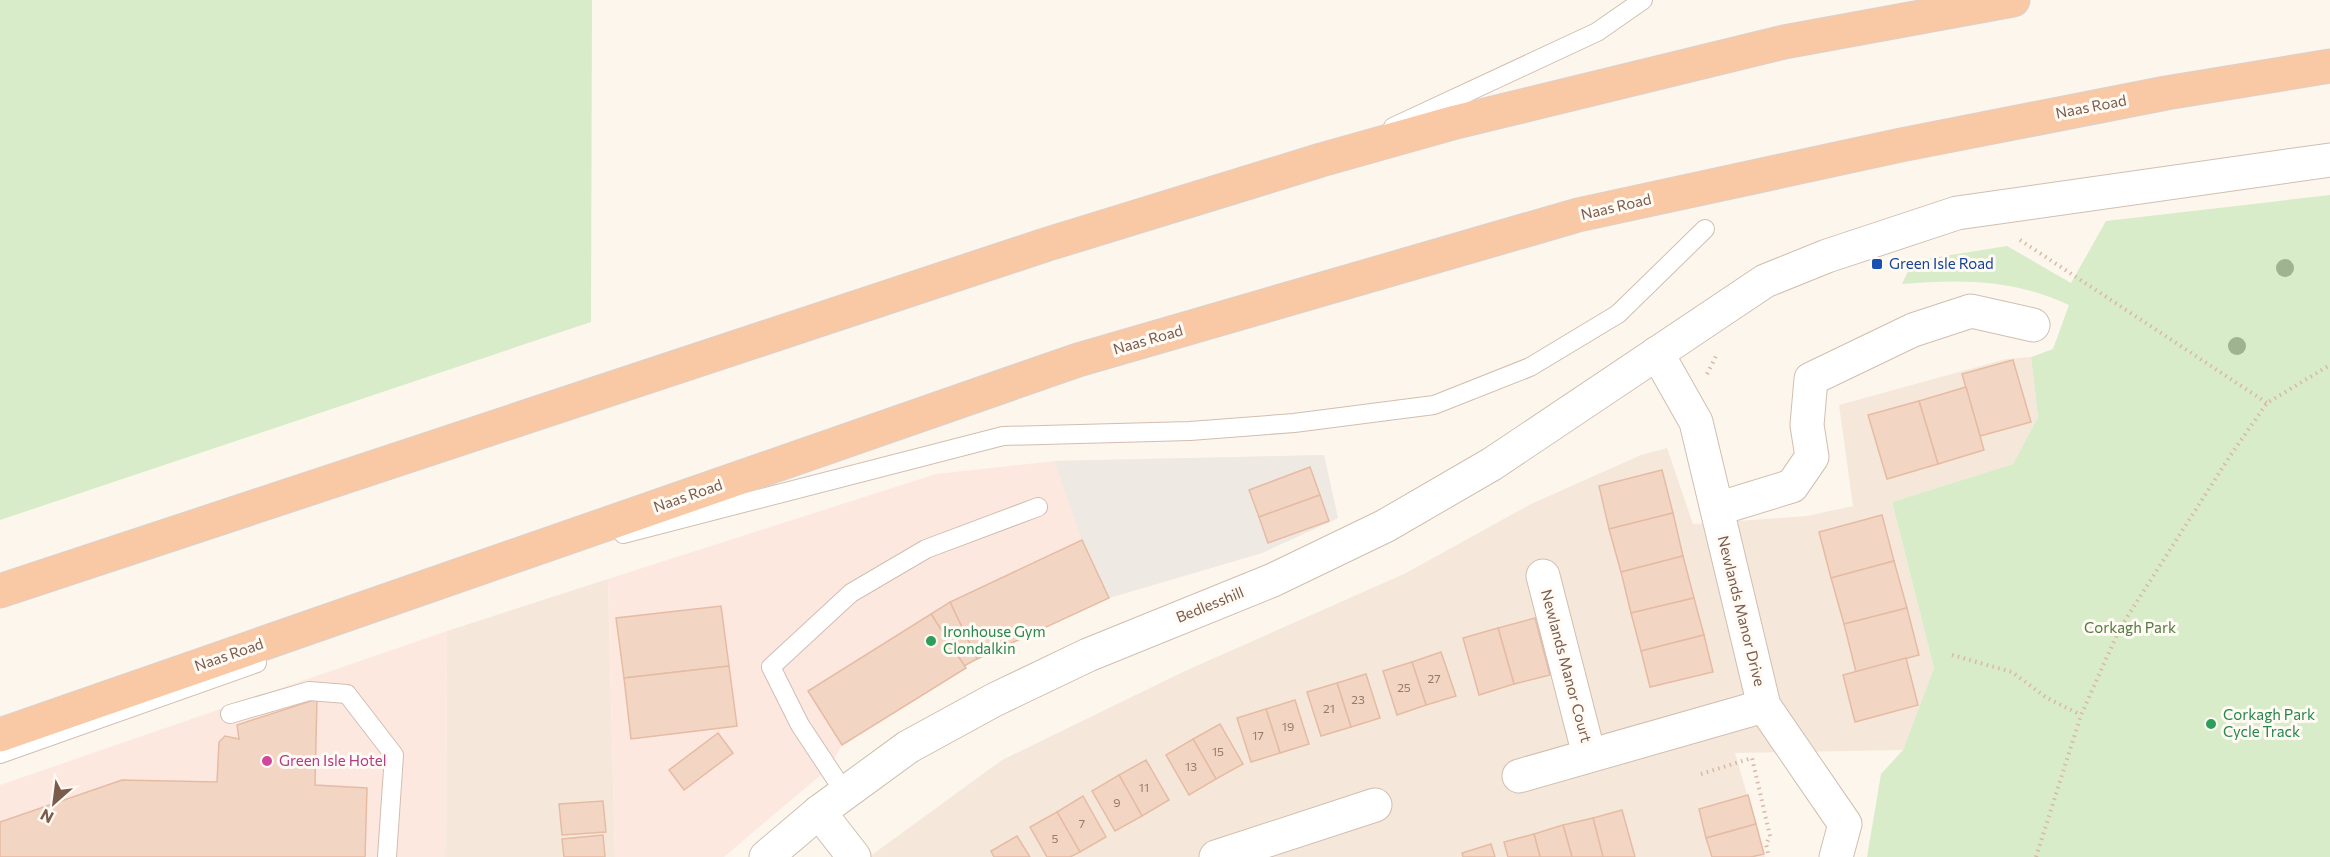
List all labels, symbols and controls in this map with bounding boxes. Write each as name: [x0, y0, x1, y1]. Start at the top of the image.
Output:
street label: Naas Road: [2054, 90, 2128, 122]
street label: Naas Road: [1579, 189, 1653, 223]
place label: Green Isle Road: [1889, 254, 1994, 272]
marker: Green Isle Road: [1870, 257, 1884, 271]
street label: Naas Road: [1111, 321, 1185, 358]
street label: Naas Road: [651, 475, 725, 515]
street label: Newlands Manor Drive: [1715, 534, 1769, 688]
street label: Bedlesshill: [1173, 582, 1246, 626]
street label: Newlands Manor Court: [1538, 587, 1596, 744]
park label: Corkagh Park: [2084, 618, 2176, 636]
place label: Ironhouse Gym Clondalkin: [943, 622, 1046, 657]
street label: Naas Road: [192, 634, 266, 674]
marker: Ironhouse Gym Clondalkin: [924, 634, 938, 648]
house number: 27: [1428, 671, 1440, 685]
house number: 25: [1397, 680, 1411, 694]
house number: 23: [1351, 692, 1365, 706]
house number: 21: [1323, 701, 1335, 715]
place label: Corkagh Park Cycle Track: [2223, 705, 2315, 740]
marker: Corkagh Park Cycle Track: [2204, 717, 2218, 731]
house number: 19: [1282, 719, 1294, 733]
house number: 17: [1252, 728, 1264, 742]
house number: 15: [1212, 744, 1224, 758]
place label: Green Isle Hotel: [279, 751, 387, 769]
marker: Green Isle Hotel: [260, 754, 274, 768]
house number: 13: [1185, 759, 1197, 773]
north arrow: [24, 773, 84, 833]
house number: 11: [1139, 780, 1149, 794]
house number: 9: [1113, 795, 1121, 809]
text: N: [37, 805, 56, 828]
house number: 7: [1079, 816, 1085, 830]
house number: 5: [1052, 831, 1059, 845]

